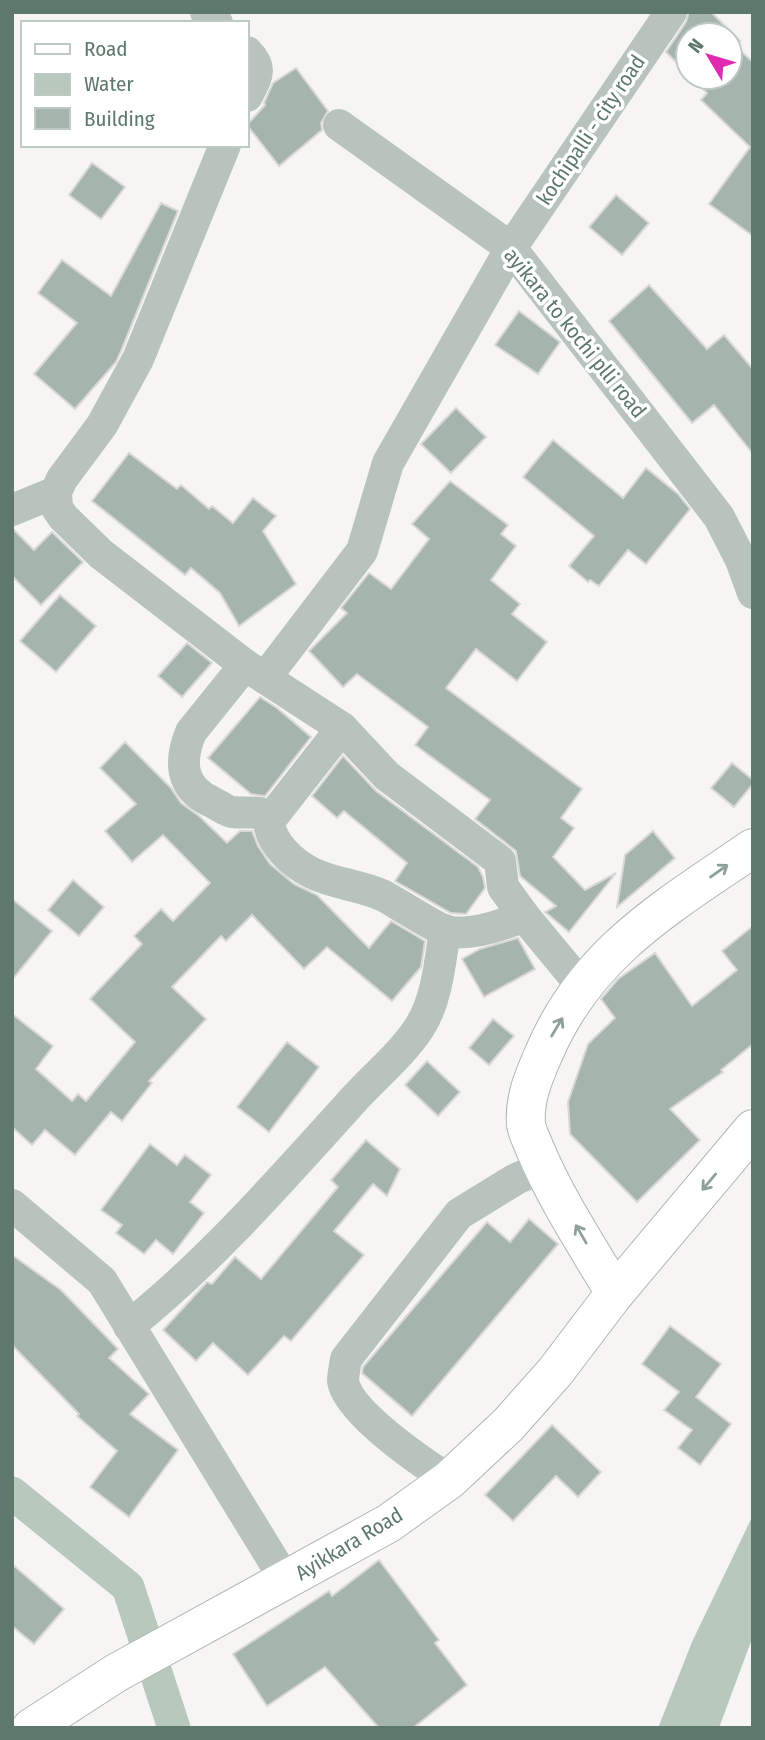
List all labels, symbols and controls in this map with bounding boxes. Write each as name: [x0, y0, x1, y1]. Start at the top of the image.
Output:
legend: [21, 21, 248, 147]
north arrow: [674, 21, 744, 91]
text: N: [683, 34, 709, 57]
text: Road: [84, 36, 128, 62]
street label: kochipalli - city road: [531, 50, 651, 210]
text: Water: [84, 71, 134, 97]
text: Building: [84, 106, 155, 132]
street label: ayikara to kochi plli road: [498, 243, 652, 423]
one-way arrow: [709, 864, 728, 878]
one-way arrow: [550, 1017, 564, 1037]
one-way arrow: [701, 1172, 717, 1190]
one-way arrow: [573, 1225, 587, 1245]
street label: Ayikkara Road: [291, 1502, 407, 1586]

